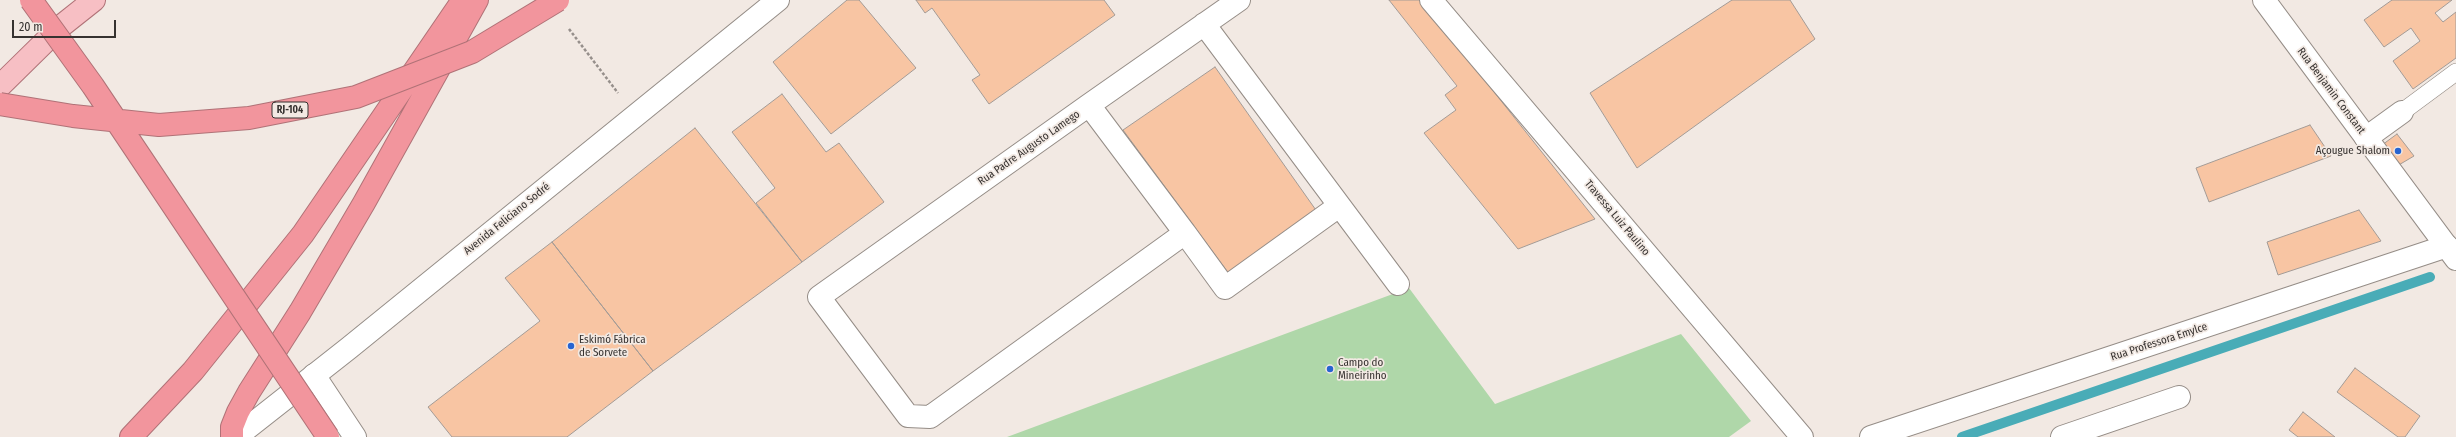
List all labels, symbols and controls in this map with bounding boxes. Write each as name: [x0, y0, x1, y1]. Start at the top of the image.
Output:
scale bar: [14, 12, 118, 38]
text: 20 m: [19, 20, 43, 34]
street label: Rua Benjamin Constant: [2294, 45, 2368, 137]
road number: RJ-104: [272, 102, 308, 118]
street label: Rua Padre Augusto Lamego: [975, 108, 1083, 188]
place label: Açougue Shalom: [2316, 144, 2390, 158]
marker: Açougue Shalom: [2393, 146, 2403, 156]
street label: Travessa Luiz Paulino: [1582, 177, 1652, 259]
street label: Avenida Feliciano Sodré: [461, 180, 553, 258]
street label: Rua Professora Emylce: [2109, 320, 2209, 364]
place label: Eskimó Fábrica de Sorvete: [579, 333, 646, 359]
marker: Eskimó Fábrica de Sorvete: [566, 341, 576, 351]
place label: Campo do Mineirinho: [1338, 356, 1387, 382]
marker: Campo do Mineirinho: [1325, 364, 1335, 374]

